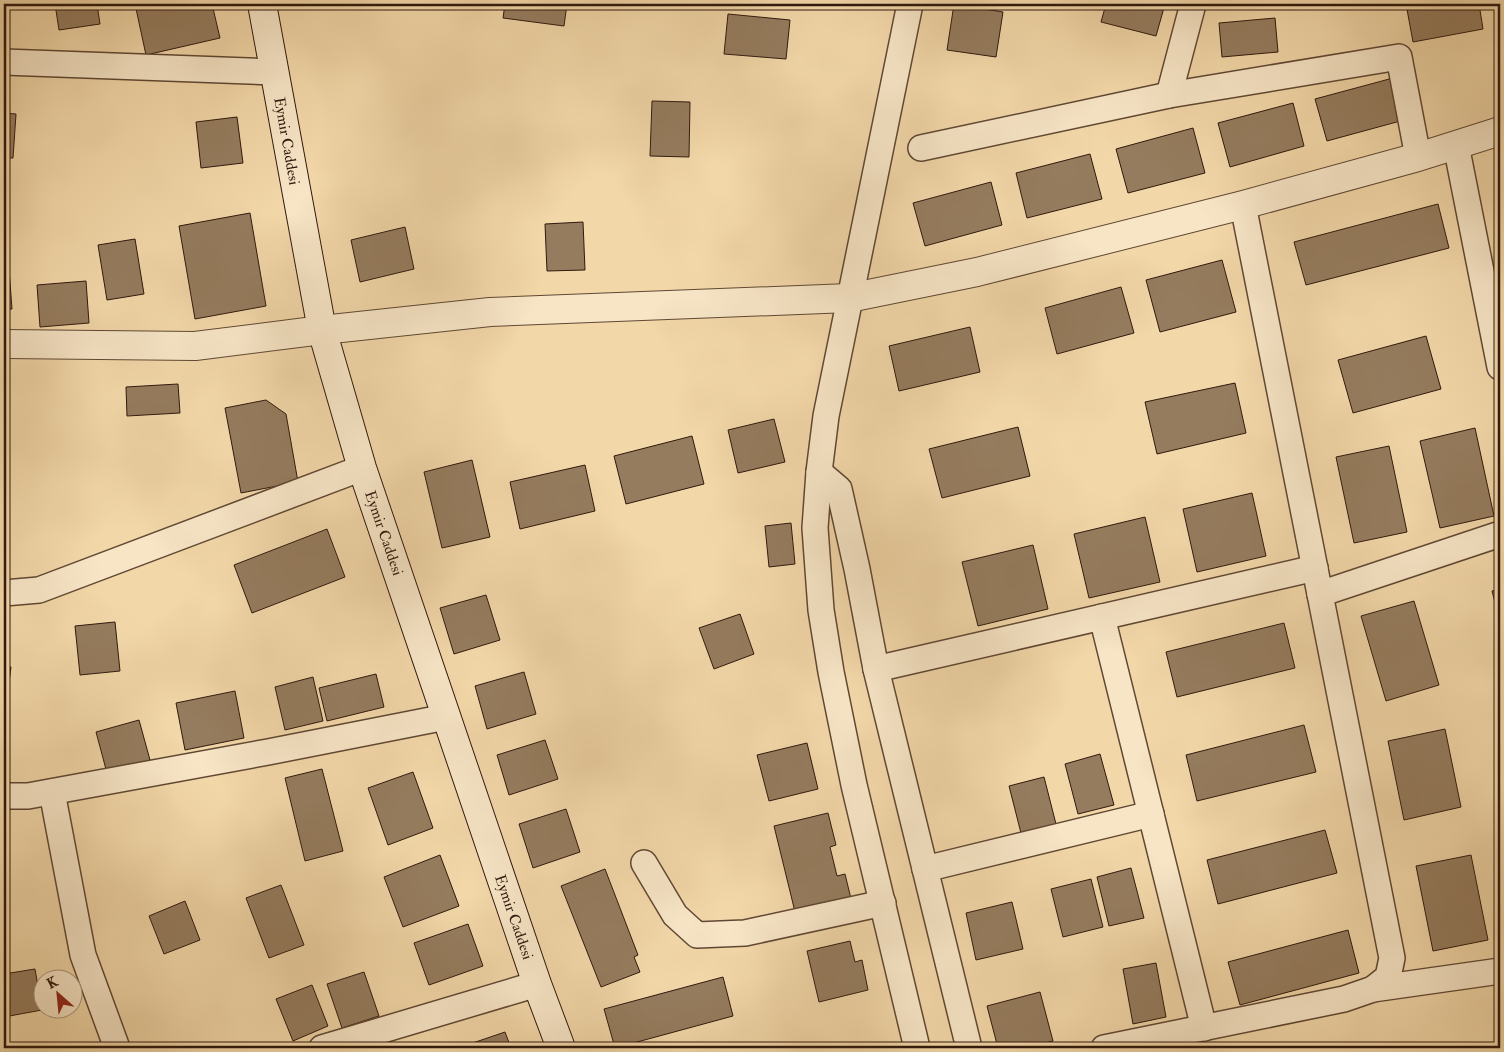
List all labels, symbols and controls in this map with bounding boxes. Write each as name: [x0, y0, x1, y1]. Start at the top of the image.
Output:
street label: Eymir Caddesi: [269, 96, 304, 186]
street label: Eymir Caddesi: [360, 488, 407, 578]
street label: Eymir Caddesi: [490, 872, 537, 962]
north arrow: [32, 970, 82, 1020]
text: K: [44, 973, 62, 993]

